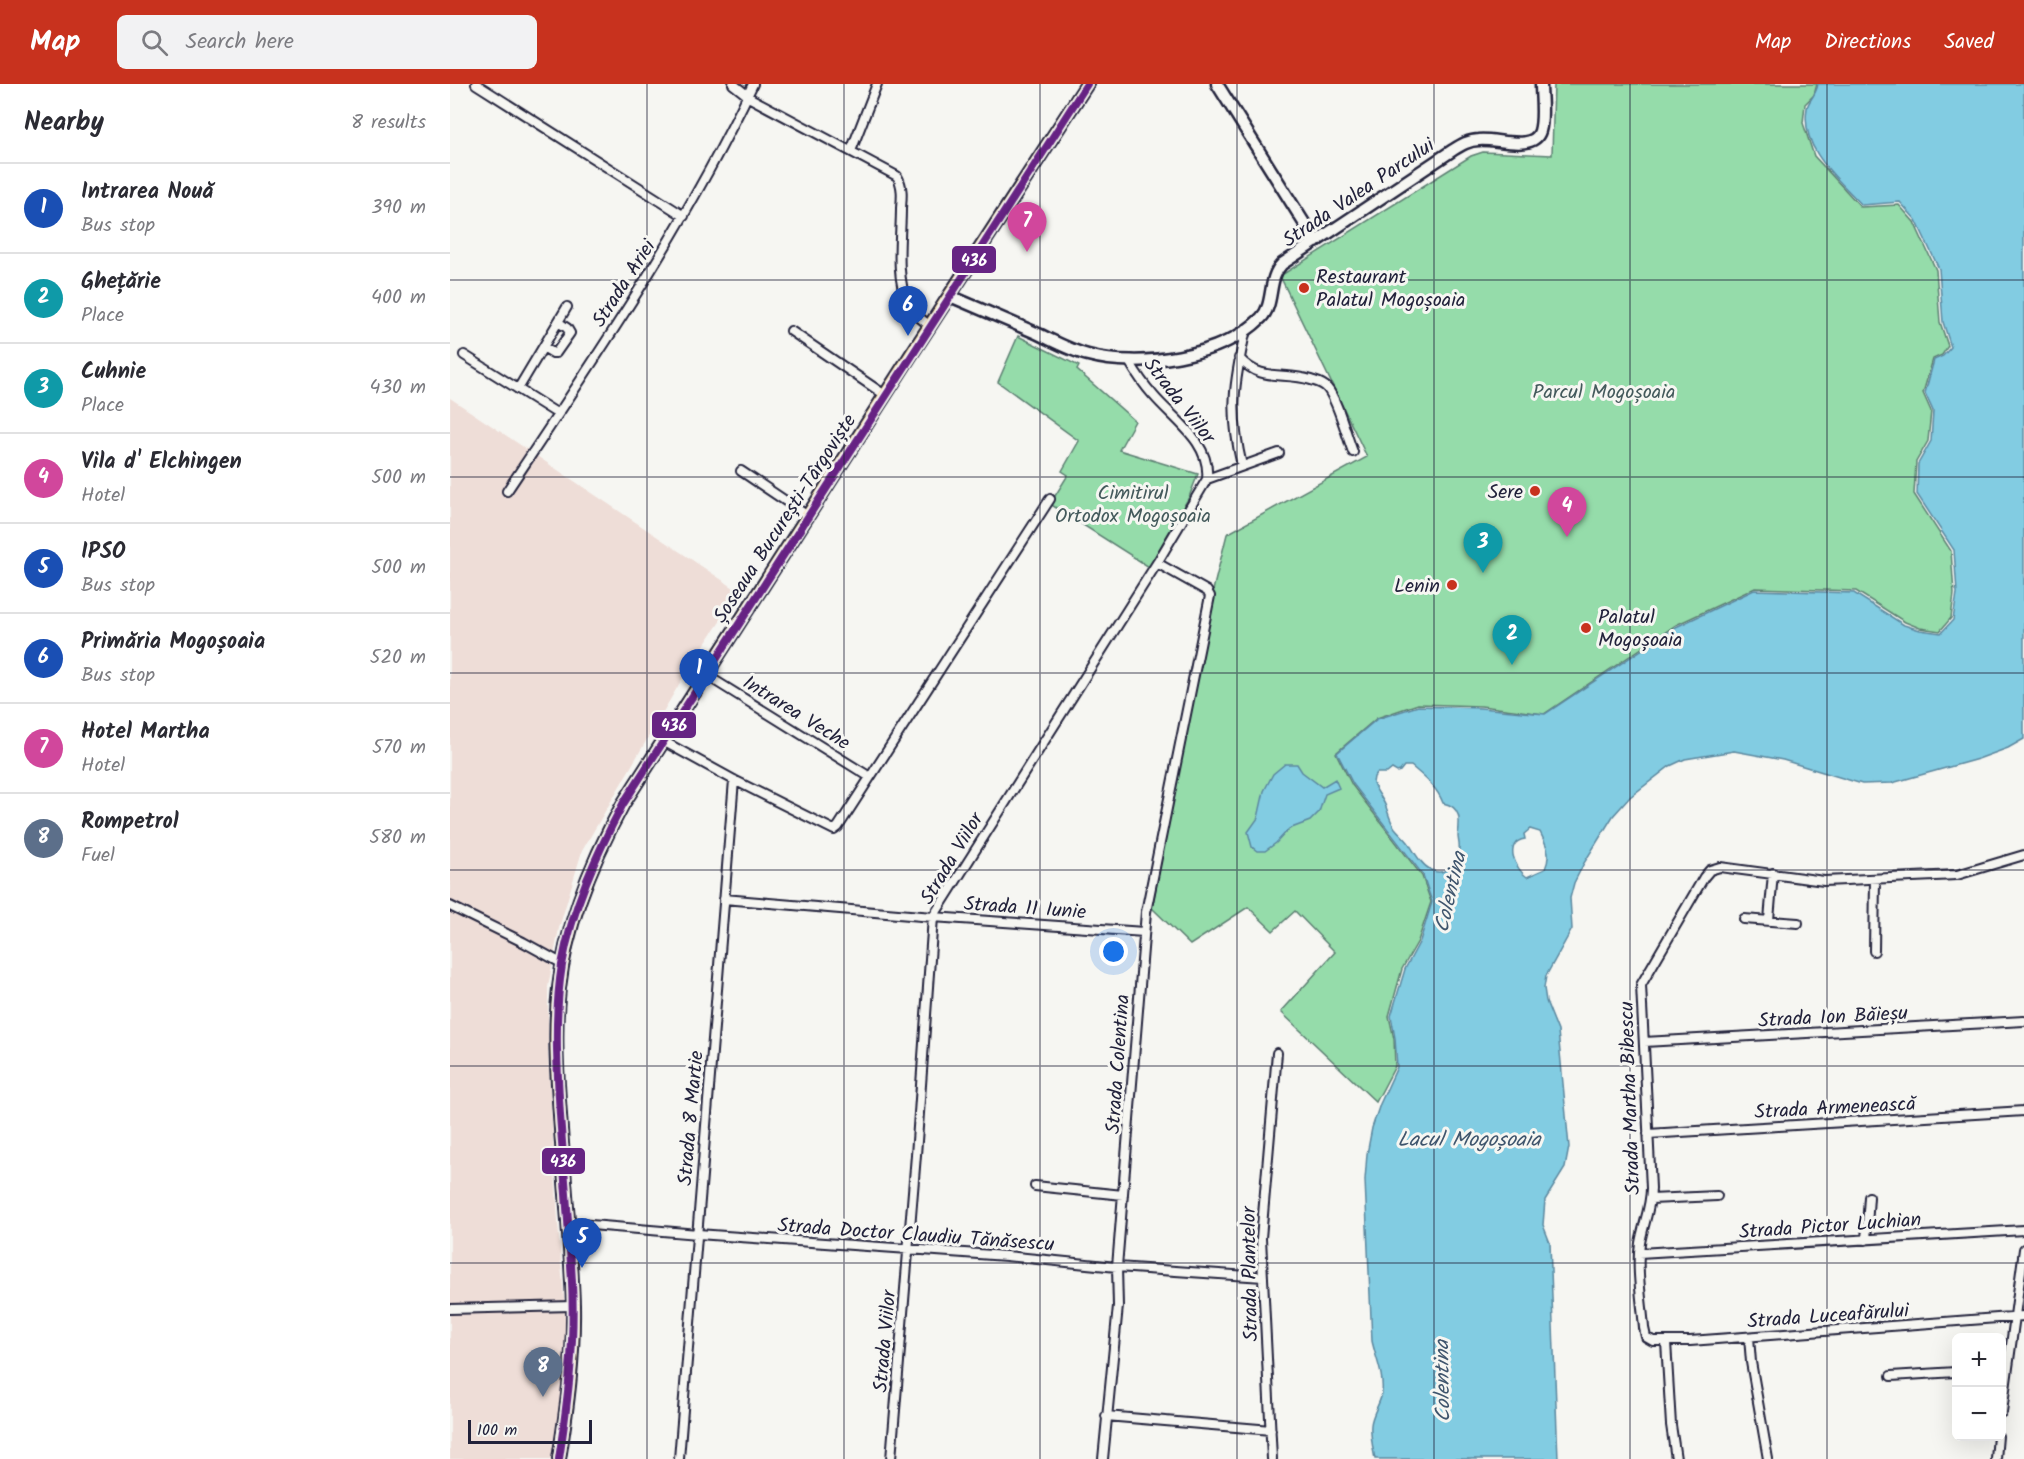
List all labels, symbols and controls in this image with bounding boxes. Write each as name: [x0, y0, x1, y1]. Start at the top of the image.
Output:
search box: [117, 15, 537, 69]
text: Map: [30, 20, 81, 65]
text: Search here: [186, 25, 294, 60]
icon: search: [138, 26, 171, 59]
text: Map: [1755, 26, 1791, 59]
text: Directions: [1824, 26, 1911, 59]
text: Saved: [1944, 26, 1994, 59]
text: Nearby: [24, 102, 104, 144]
text: 8 results: [351, 107, 426, 139]
street label: Strada Valea Parcului: [1276, 130, 1443, 257]
text: Intrarea Nouă: [81, 175, 214, 210]
text: 1: [40, 192, 47, 224]
text: 390 m: [371, 192, 426, 224]
pin: 7: [1008, 202, 1046, 252]
text: Bus stop: [81, 210, 155, 242]
street label: Strada Ariei: [584, 233, 666, 334]
line badge: 436: [951, 245, 997, 274]
text: 436: [961, 249, 987, 274]
place label: Restaurant Palatul Mogoșoaia: [1316, 262, 1465, 317]
text: Ghețărie: [81, 265, 161, 300]
marker: Restaurant Palatul Mogoșoaia: [1297, 281, 1311, 295]
text: 2: [38, 282, 49, 314]
text: 400 m: [371, 282, 426, 314]
pin: 6: [888, 286, 928, 336]
text: Place: [81, 300, 124, 332]
street label: Strada Viilor: [1134, 351, 1223, 453]
text: Cuhnie: [81, 355, 146, 390]
text: 3: [38, 372, 49, 404]
text: 430 m: [370, 372, 426, 404]
park label: Parcul Mogoșoaia: [1533, 377, 1675, 409]
text: Place: [81, 390, 124, 422]
street label: Șoseaua București-Târgoviște: [706, 408, 866, 630]
text: Vila d' Elchingen: [81, 445, 242, 480]
text: 4: [38, 462, 49, 494]
text: 500 m: [371, 462, 426, 494]
place label: Sere: [1488, 477, 1523, 509]
park label: Cimitirul Ortodox Mogoșoaia: [1055, 478, 1211, 533]
text: Hotel: [81, 480, 125, 512]
marker: Sere: [1528, 484, 1542, 498]
pin: 4: [1548, 488, 1586, 537]
pin: 3: [1464, 524, 1502, 573]
text: IPSO: [81, 535, 126, 570]
text: 5: [38, 552, 49, 584]
text: 500 m: [371, 552, 426, 584]
text: Bus stop: [81, 570, 155, 602]
place label: Lenin: [1394, 571, 1440, 603]
marker: Lenin: [1445, 578, 1459, 592]
place label: Palatul Mogoșoaia: [1598, 602, 1683, 657]
pin: 2: [1492, 616, 1532, 665]
marker: Palatul Mogoșoaia: [1579, 621, 1593, 635]
text: Primăria Mogoșoaia: [81, 625, 265, 660]
text: 6: [38, 642, 49, 674]
text: 520 m: [370, 642, 426, 674]
pin: 1: [680, 650, 718, 699]
text: Bus stop: [81, 660, 155, 692]
street label: Intrarea Veche: [736, 668, 856, 760]
line badge: 436: [651, 711, 697, 739]
text: 436: [661, 714, 687, 739]
text: Hotel Martha: [81, 715, 210, 750]
text: 7: [39, 732, 48, 764]
text: 570 m: [372, 732, 426, 764]
text: Hotel: [81, 750, 125, 782]
text: Rompetrol: [81, 805, 179, 840]
street label: Strada Viilor: [913, 806, 994, 911]
text: 8: [38, 822, 49, 854]
text: 580 m: [369, 822, 426, 854]
text: Fuel: [81, 840, 115, 872]
water label: Colentina: [1426, 848, 1477, 936]
street label: Strada 11 Iunie: [963, 889, 1087, 929]
your location: [1099, 937, 1128, 966]
street label: Strada Colentina: [1098, 993, 1140, 1135]
street label: Strada Ion Băieșu: [1757, 998, 1909, 1038]
street label: Strada Martha Bibescu: [1612, 1000, 1650, 1195]
street label: Strada 8 Martie: [670, 1049, 714, 1187]
street label: Strada Armenească: [1754, 1089, 1918, 1129]
water label: Lacul Mogoșoaia: [1397, 1124, 1542, 1157]
line badge: 436: [541, 1147, 586, 1175]
text: 436: [550, 1150, 576, 1175]
street label: Strada Plantelor: [1234, 1205, 1268, 1342]
street label: Strada Pictor Luchian: [1738, 1205, 1922, 1249]
street label: Strada Doctor Claudiu Tănăsescu: [777, 1210, 1056, 1262]
pin: 5: [562, 1218, 602, 1268]
street label: Strada Viilor: [866, 1287, 907, 1394]
street label: Strada Luceafărului: [1746, 1295, 1911, 1339]
map controls: [1952, 1333, 2006, 1441]
button: +: [1952, 1333, 2006, 1387]
water label: Colentina: [1426, 1339, 1461, 1422]
pin: 8: [524, 1348, 562, 1397]
button: −: [1952, 1387, 2006, 1441]
scale bar: [468, 1417, 592, 1444]
text: 100 m: [477, 1418, 517, 1443]

